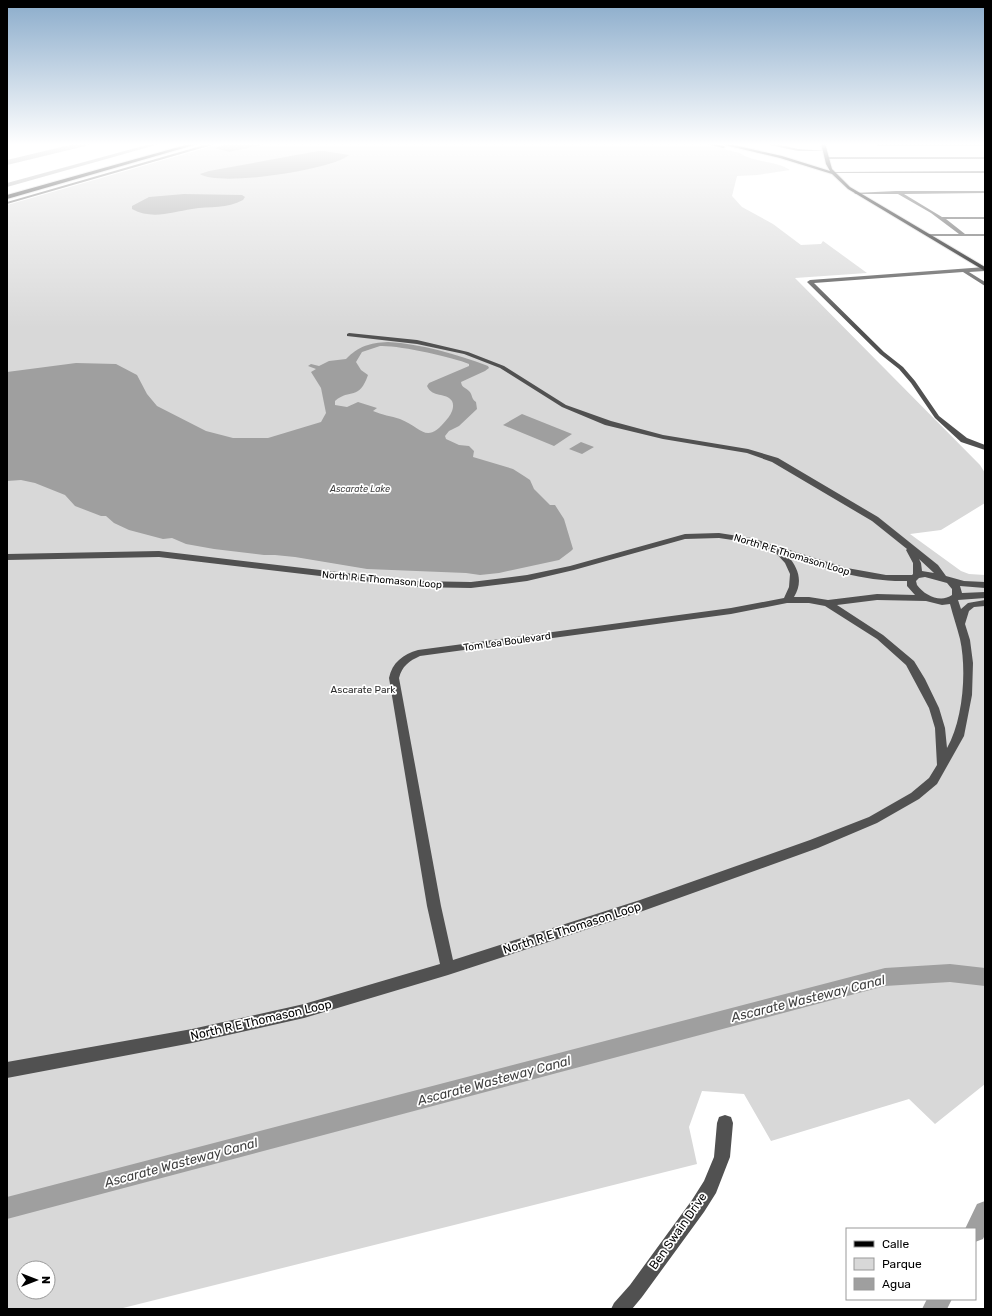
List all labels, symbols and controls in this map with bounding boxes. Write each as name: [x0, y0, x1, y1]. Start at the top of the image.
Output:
water label: Ascarate Lake: [329, 484, 390, 494]
street label: North R E Thomason Loop: [732, 532, 851, 578]
street label: North R E Thomason Loop: [321, 569, 442, 591]
street label: Tom Lea Boulevard: [463, 630, 551, 654]
park label: Ascarate Park: [331, 684, 396, 696]
street label: North R E Thomason Loop: [501, 899, 643, 957]
water label: Ascarate Wasteway Canal: [729, 972, 887, 1025]
street label: North R E Thomason Loop: [189, 997, 333, 1043]
water label: Ascarate Wasteway Canal: [415, 1053, 573, 1108]
water label: Ascarate Wasteway Canal: [102, 1135, 260, 1190]
street label: Ben Swain Drive: [646, 1190, 710, 1272]
legend: [846, 1228, 976, 1300]
text: Calle: [882, 1237, 909, 1251]
text: Parque: [882, 1257, 922, 1271]
north arrow: [16, 1260, 56, 1300]
text: N: [39, 1276, 52, 1284]
text: Agua: [882, 1277, 911, 1291]

